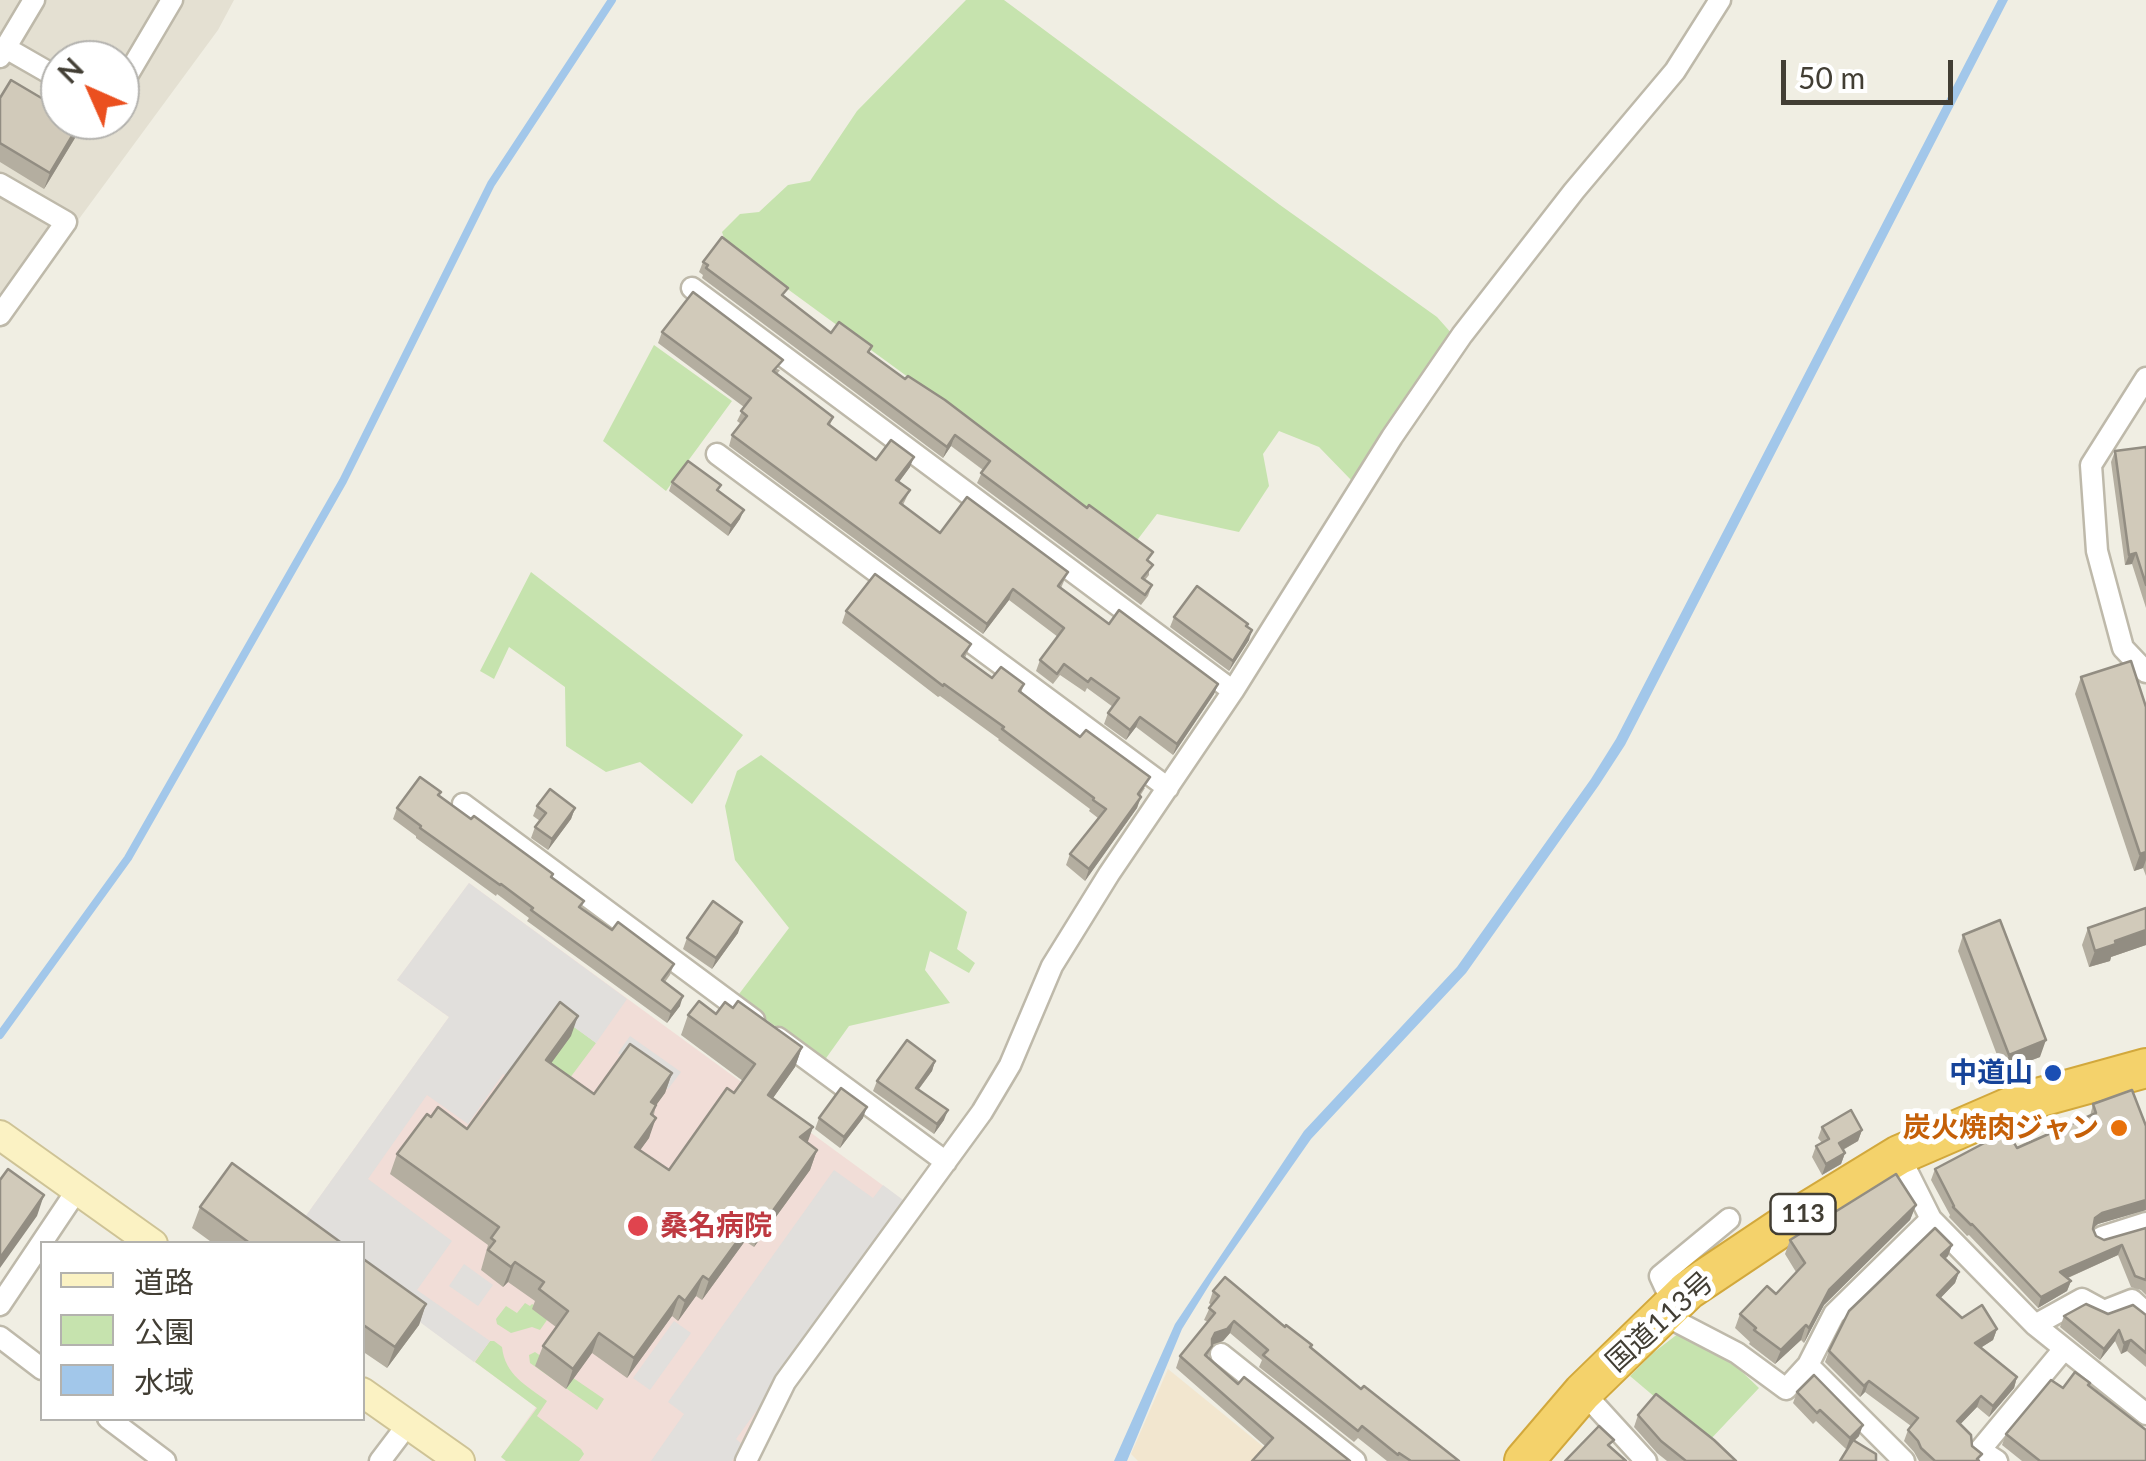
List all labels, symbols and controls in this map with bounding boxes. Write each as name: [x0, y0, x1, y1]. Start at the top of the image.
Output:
north arrow: [40, 40, 140, 140]
scale bar: [1786, 40, 1958, 102]
text: N: [51, 51, 90, 90]
text: 50 m: [1798, 59, 1865, 95]
place label: 中道山: [1949, 1056, 2033, 1090]
marker: 中道山: [2042, 1062, 2064, 1084]
place label: 炭火焼肉ジャン: [1903, 1111, 2099, 1145]
marker: 炭火焼肉ジャン: [2108, 1117, 2130, 1139]
road number: 113: [1770, 1194, 1836, 1234]
place label: 桑名病院: [660, 1209, 772, 1243]
marker: 桑名病院: [625, 1213, 651, 1239]
legend: [40, 1241, 365, 1421]
text: 道路: [134, 1263, 194, 1299]
street label: 国道113号: [1599, 1265, 1721, 1379]
text: 公園: [134, 1313, 194, 1349]
text: 水域: [134, 1363, 194, 1399]

